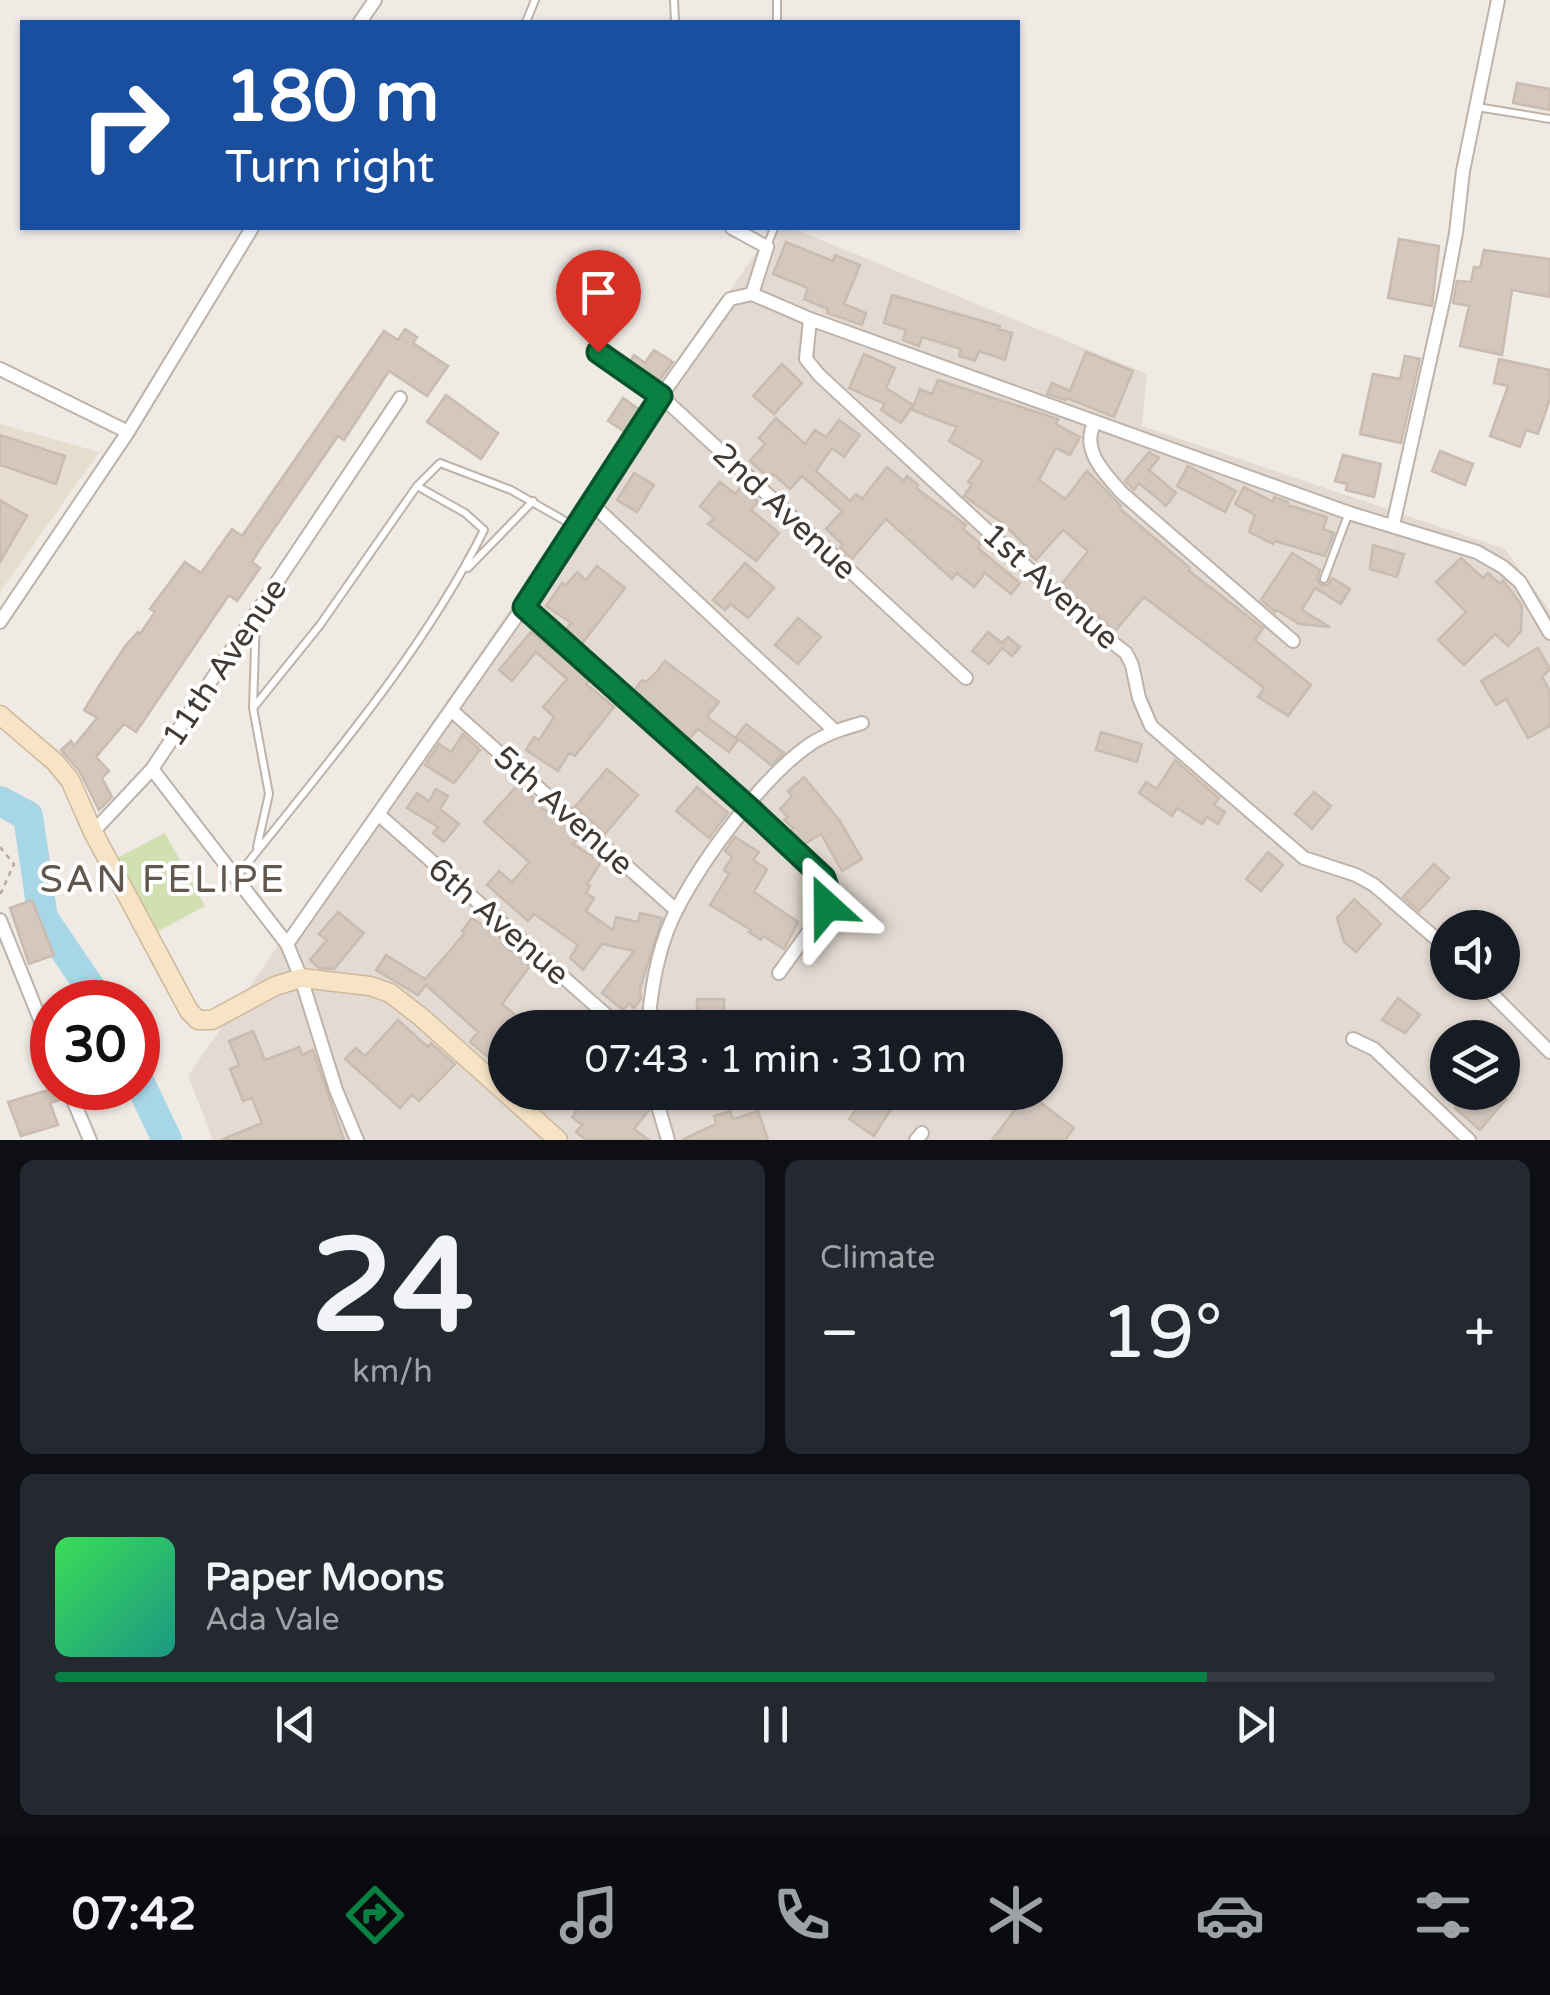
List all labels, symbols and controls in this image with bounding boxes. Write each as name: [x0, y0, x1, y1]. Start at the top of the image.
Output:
text: 180 m: [225, 56, 439, 140]
icon: right: [60, 60, 190, 190]
text: Turn right: [225, 141, 434, 195]
pin: [556, 250, 641, 353]
icon: arrive: [571, 265, 626, 320]
street label: 2nd Avenue: [705, 436, 864, 588]
street label: 1st Avenue: [974, 516, 1126, 658]
street label: 11th Avenue: [155, 571, 295, 754]
street label: 5th Avenue: [486, 738, 641, 883]
street label: 6th Avenue: [420, 850, 577, 993]
position arrow: [775, 854, 879, 958]
district label: SAN FELIPE: [40, 857, 287, 903]
map controls: [1430, 910, 1520, 1110]
button: sound: [1430, 910, 1520, 1000]
speed limit sign: 30: [30, 980, 160, 1110]
button: layers: [1430, 1020, 1520, 1110]
text: 07:43 · 1 min · 310 m: [584, 1037, 967, 1083]
text: 24: [311, 1210, 474, 1366]
text: Climate: [820, 1239, 935, 1277]
text: 19°: [1100, 1288, 1223, 1378]
text: −: [820, 1301, 859, 1367]
text: +: [1464, 1301, 1495, 1367]
text: km/h: [352, 1353, 433, 1391]
text: Paper Moons: [205, 1555, 445, 1601]
text: Ada Vale: [205, 1601, 340, 1639]
icon: previous: [268, 1697, 323, 1752]
icon: pause: [748, 1697, 803, 1752]
icon: next: [1228, 1697, 1283, 1752]
icon: directions: [340, 1880, 410, 1950]
icon: music: [554, 1880, 624, 1950]
icon: phone: [767, 1880, 837, 1950]
icon: climate: [981, 1880, 1051, 1950]
icon: car: [1195, 1880, 1265, 1950]
icon: filters: [1408, 1880, 1478, 1950]
text: 07:42: [72, 1888, 197, 1942]

